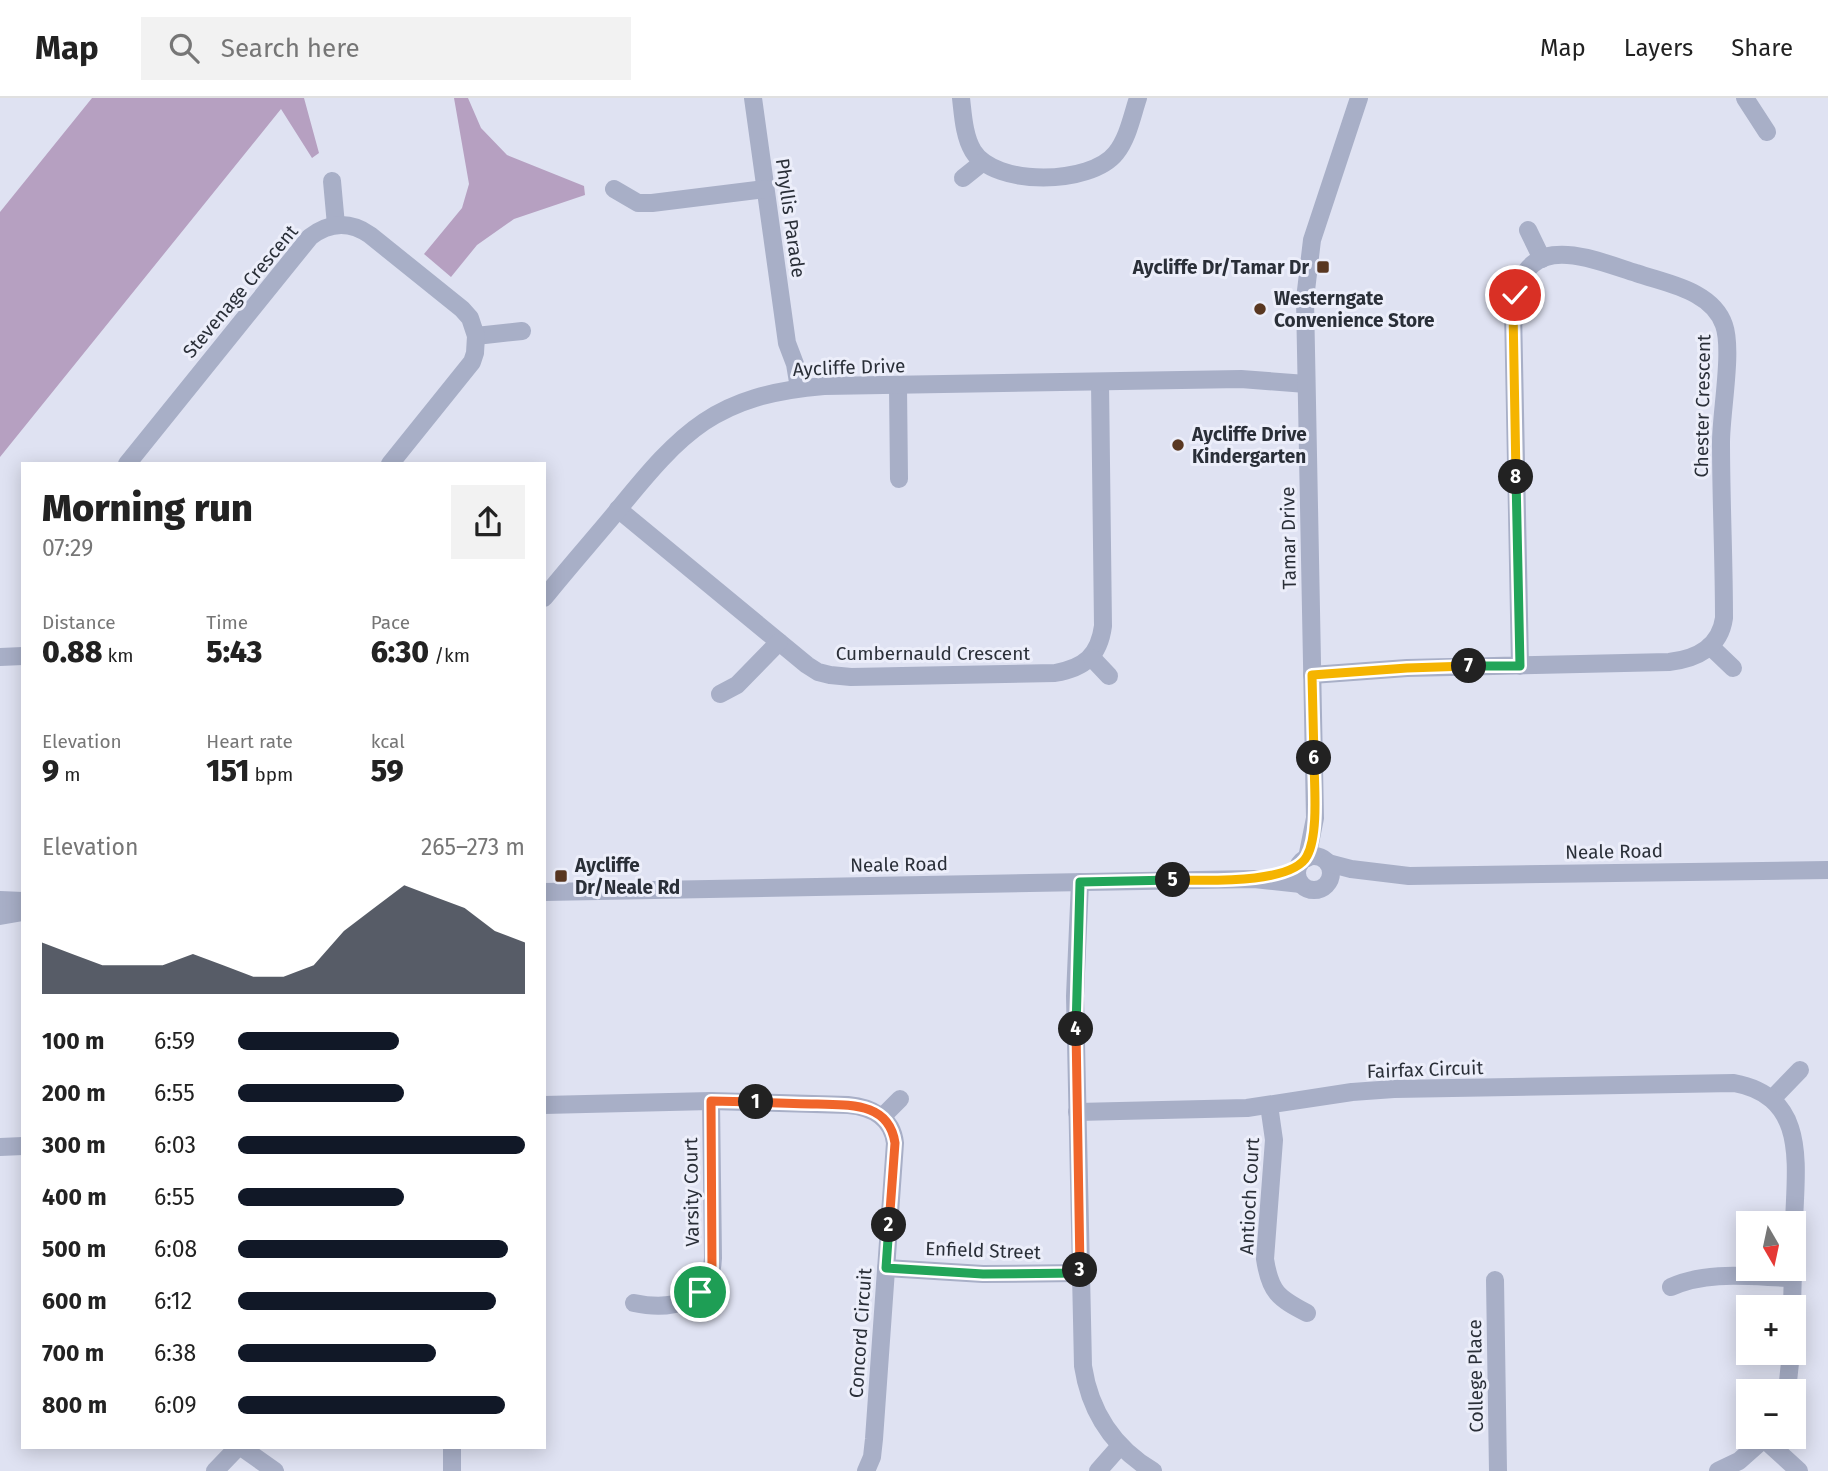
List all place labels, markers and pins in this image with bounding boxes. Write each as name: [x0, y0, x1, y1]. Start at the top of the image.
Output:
place label: Aycliffe Dr/Tamar Dr: [1132, 256, 1309, 279]
marker: Aycliffe Dr/Tamar Dr: [1315, 259, 1331, 275]
pin: [1485, 265, 1545, 325]
place label: Westerngate Convenience Store: [1274, 287, 1435, 332]
marker: Westerngate Convenience Store: [1252, 301, 1268, 317]
place label: Aycliffe Drive Kindergarten: [1191, 423, 1307, 468]
marker: Aycliffe Drive Kindergarten: [1170, 437, 1186, 453]
pin: 8: [1498, 460, 1534, 494]
pin: 7: [1452, 648, 1486, 684]
pin: 6: [1296, 740, 1332, 776]
place label: Aycliffe Dr/Neale Rd: [574, 854, 680, 899]
pin: 5: [1156, 862, 1190, 898]
marker: Aycliffe Dr/Neale Rd: [553, 868, 569, 884]
pin: 4: [1058, 1012, 1094, 1046]
pin: 1: [738, 1084, 774, 1119]
pin: 2: [872, 1208, 906, 1242]
pin: 3: [1062, 1252, 1098, 1288]
pin: [670, 1262, 730, 1322]

